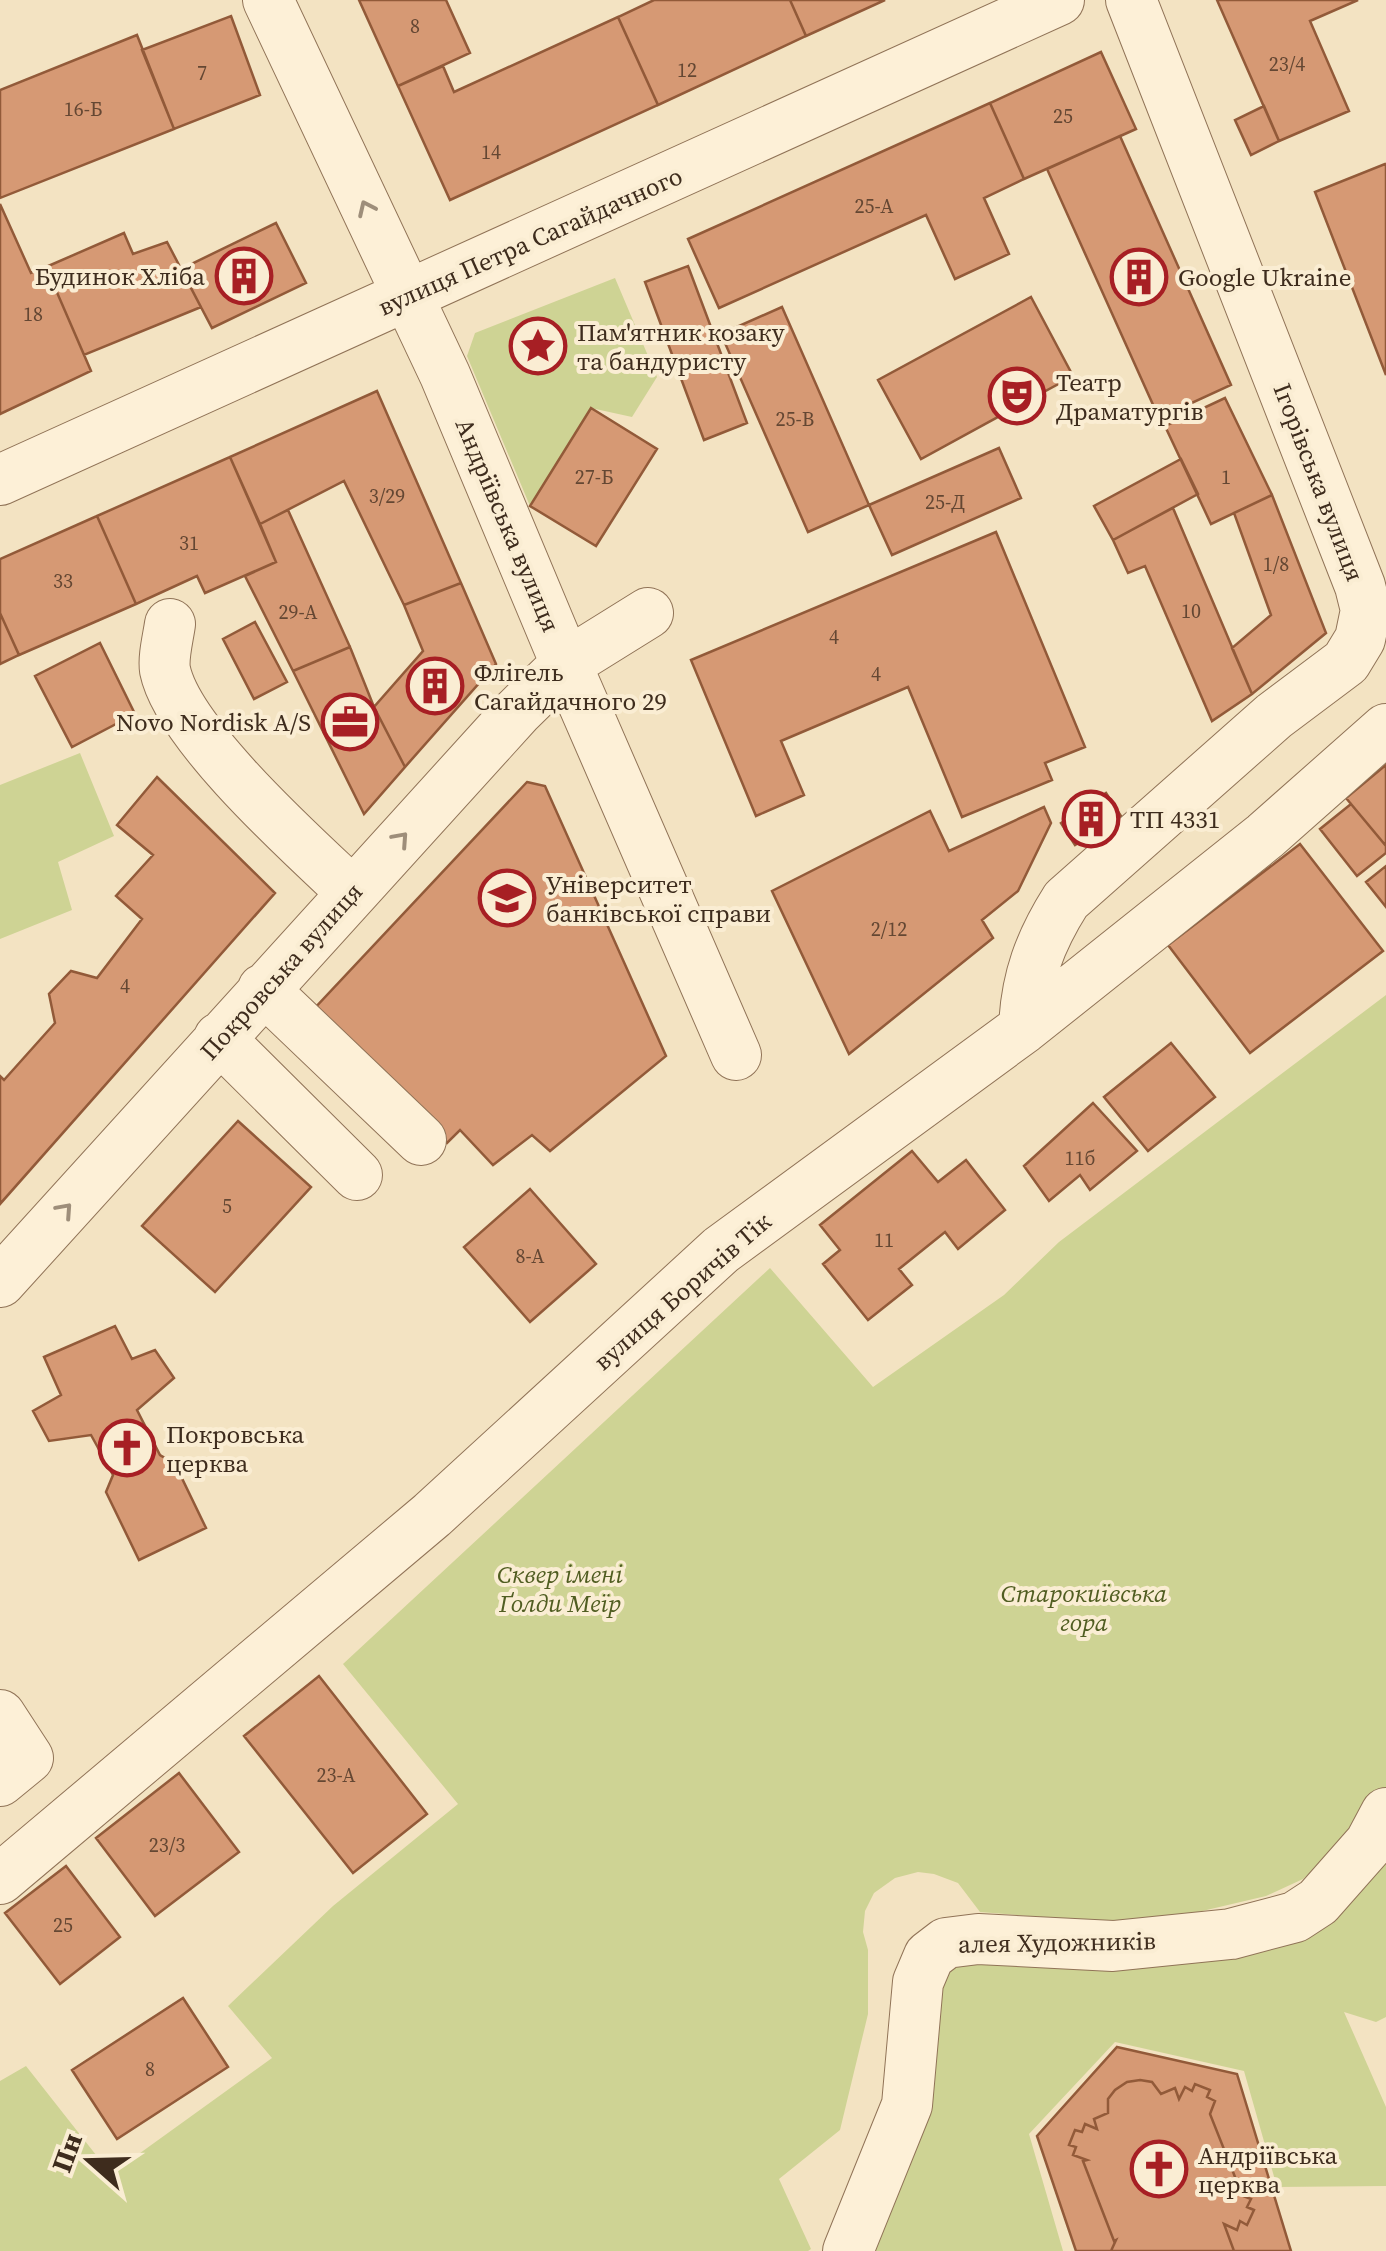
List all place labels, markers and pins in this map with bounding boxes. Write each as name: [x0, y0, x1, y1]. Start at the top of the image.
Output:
building icon: Будинок Хліба: [214, 246, 274, 306]
building icon: Google Ukraine: [1109, 247, 1169, 307]
place label: Будинок Хліба: [35, 259, 205, 293]
place label: Google Ukraine: [1178, 260, 1351, 294]
place label: Пам'ятник козаку та бандуристу: [577, 315, 785, 378]
place icon: Пам'ятник козаку та бандуристу: [508, 316, 568, 376]
place label: Театр Драматургів: [1056, 365, 1203, 428]
theatre icon: Театр Драматургів: [987, 366, 1047, 426]
place label: Флігель Сагайдачного 29: [474, 655, 667, 718]
building icon: Флігель Сагайдачного 29: [405, 656, 465, 716]
office icon: Novo Nordisk A/S: [320, 692, 380, 752]
place label: Novo Nordisk A/S: [116, 705, 311, 739]
building icon: ТП 4331: [1061, 789, 1121, 849]
place label: ТП 4331: [1130, 802, 1220, 836]
place label: Університет банківської справи: [546, 867, 771, 930]
school or university icon: Університет банківської справи: [477, 868, 537, 928]
place label: Покровська церква: [166, 1417, 304, 1480]
church icon: Покровська церква: [97, 1418, 157, 1478]
place label: Андріївська церква: [1198, 2138, 1338, 2201]
church icon: Андріївська церква: [1129, 2139, 1189, 2199]

